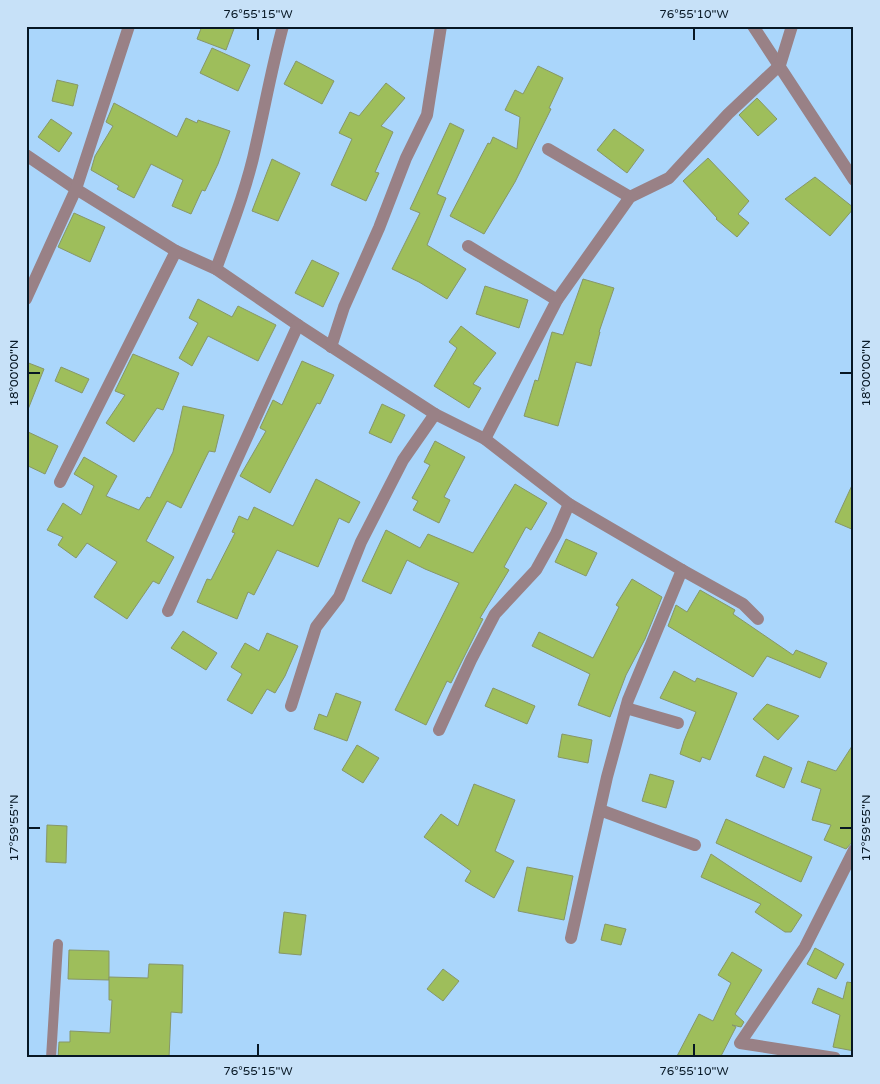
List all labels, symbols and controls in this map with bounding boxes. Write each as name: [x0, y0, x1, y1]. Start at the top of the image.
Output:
text: 76°55'15"W: [223, 7, 293, 21]
text: 76°55'10"W: [659, 7, 729, 21]
text: 18°00'00"N: [7, 340, 21, 407]
text: 18°00'00"N: [859, 340, 873, 407]
text: 17°59'55"N: [7, 794, 21, 862]
text: 17°59'55"N: [859, 794, 873, 862]
text: 76°55'15"W: [223, 1064, 293, 1078]
text: 76°55'10"W: [659, 1064, 729, 1078]

